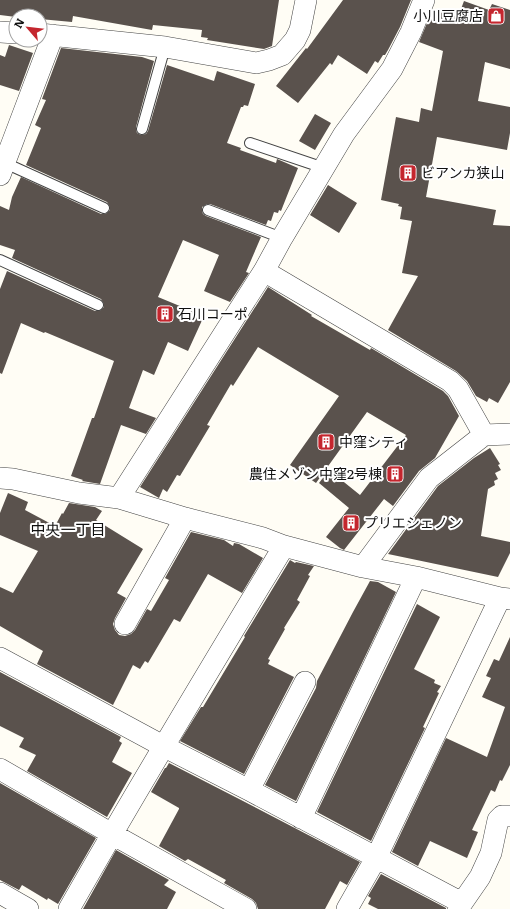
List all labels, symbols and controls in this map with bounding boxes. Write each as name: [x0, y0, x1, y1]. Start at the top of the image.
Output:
place label: 小川豆腐店: [413, 5, 483, 25]
shop icon: 小川豆腐店: [486, 6, 506, 26]
north arrow: [8, 8, 48, 48]
text: N: [9, 15, 28, 31]
place label: ビアンカ狭山: [421, 162, 504, 182]
building icon: ビアンカ狭山: [398, 163, 418, 183]
place label: 石川コーポ: [178, 303, 248, 323]
building icon: 石川コーポ: [155, 304, 175, 324]
place label: 中窪シティ: [339, 431, 408, 451]
building icon: 中窪シティ: [316, 432, 336, 452]
place label: 農住メゾン中窪2号棟: [249, 463, 382, 483]
building icon: 農住メゾン中窪2号棟: [385, 464, 405, 484]
place label: プリエシェノン: [364, 512, 462, 532]
building icon: プリエシェノン: [341, 513, 361, 533]
district label: 中央一丁目: [30, 517, 106, 540]

